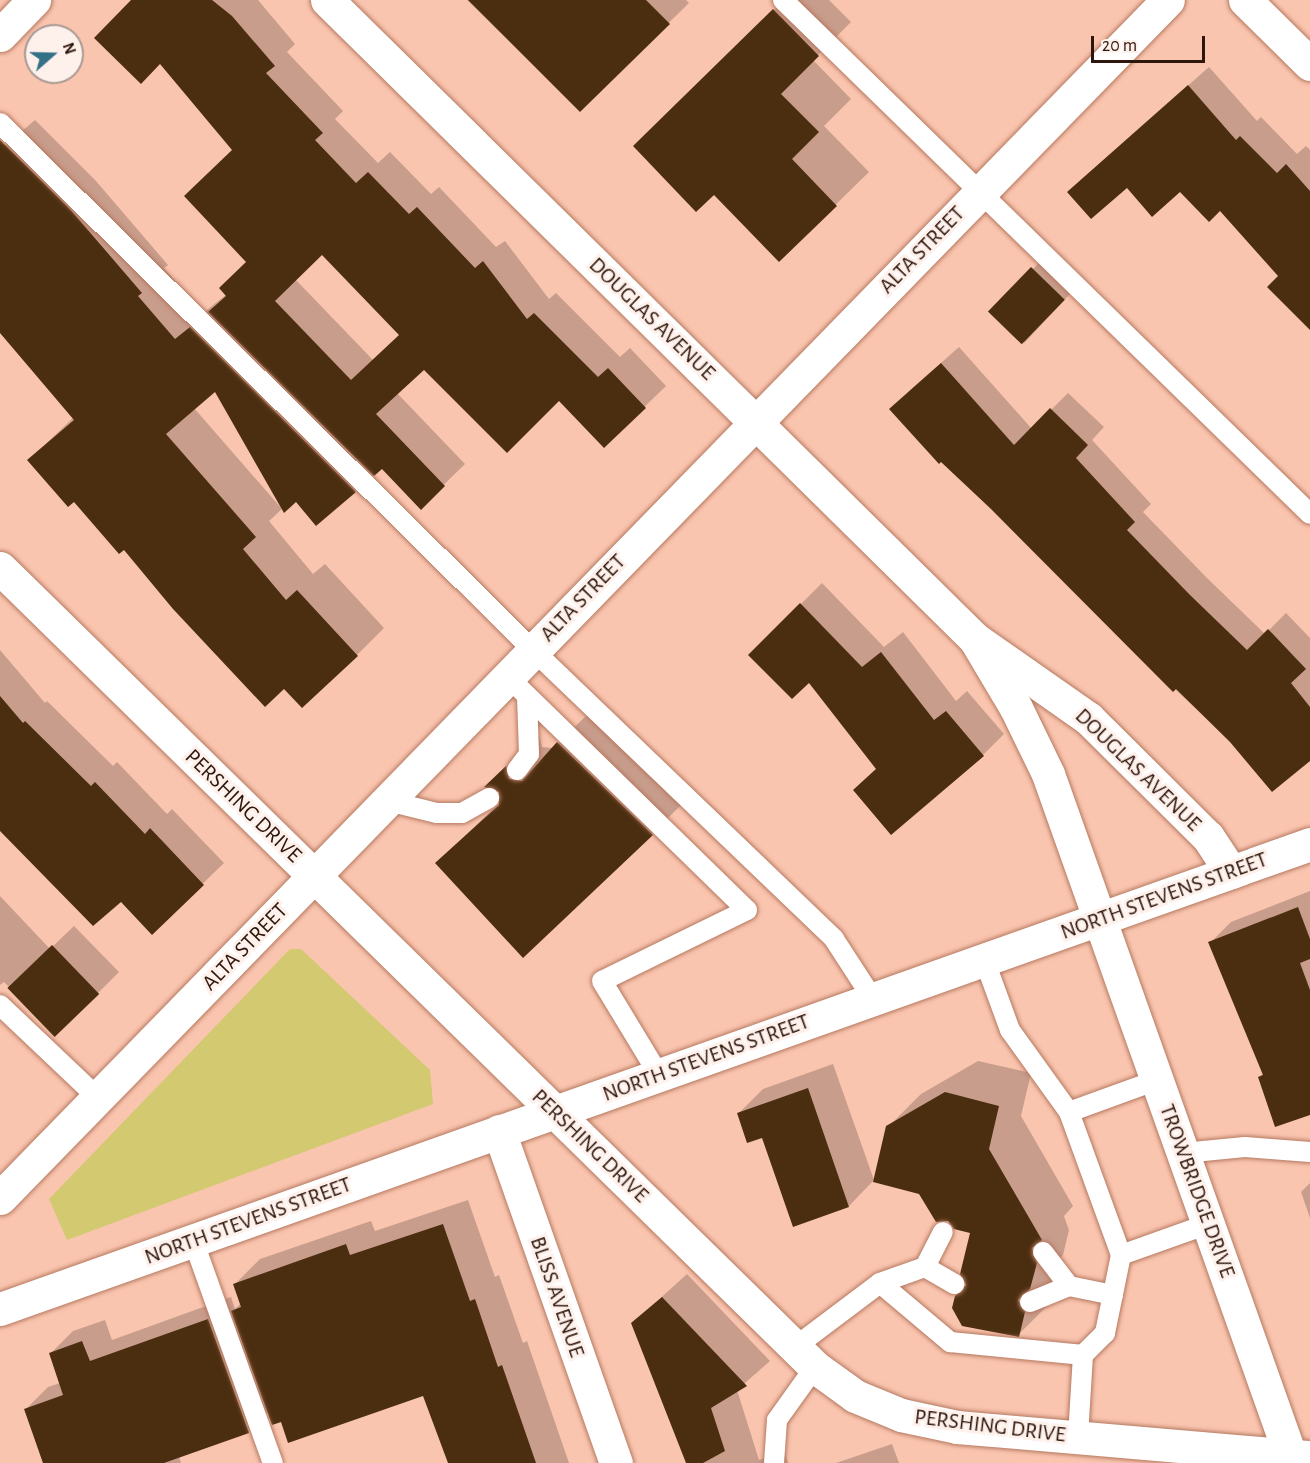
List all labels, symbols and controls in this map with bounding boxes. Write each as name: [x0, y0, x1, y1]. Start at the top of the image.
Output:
north arrow: [24, 24, 84, 84]
scale bar: [1094, 24, 1208, 62]
text: 20 m: [1102, 37, 1137, 55]
text: N: [60, 41, 78, 56]
street label: ALTA STREET: [874, 201, 970, 299]
street label: DOUGLAS AVENUE: [583, 252, 721, 386]
street label: ALTA STREET: [535, 549, 631, 647]
street label: DOUGLAS AVENUE: [1069, 703, 1207, 837]
street label: PERSHING DRIVE: [179, 744, 307, 868]
street label: NORTH STEVENS STREET: [1057, 846, 1271, 946]
street label: ALTA STREET: [197, 898, 293, 996]
street label: NORTH STEVENS STREET: [599, 1008, 813, 1108]
street label: PERSHING DRIVE: [526, 1084, 654, 1208]
street label: TROWBRIDGE DRIVE: [1153, 1101, 1241, 1281]
street label: NORTH STEVENS STREET: [141, 1171, 355, 1271]
street label: BLISS AVENUE: [524, 1233, 590, 1361]
street label: PERSHING DRIVE: [913, 1404, 1067, 1448]

